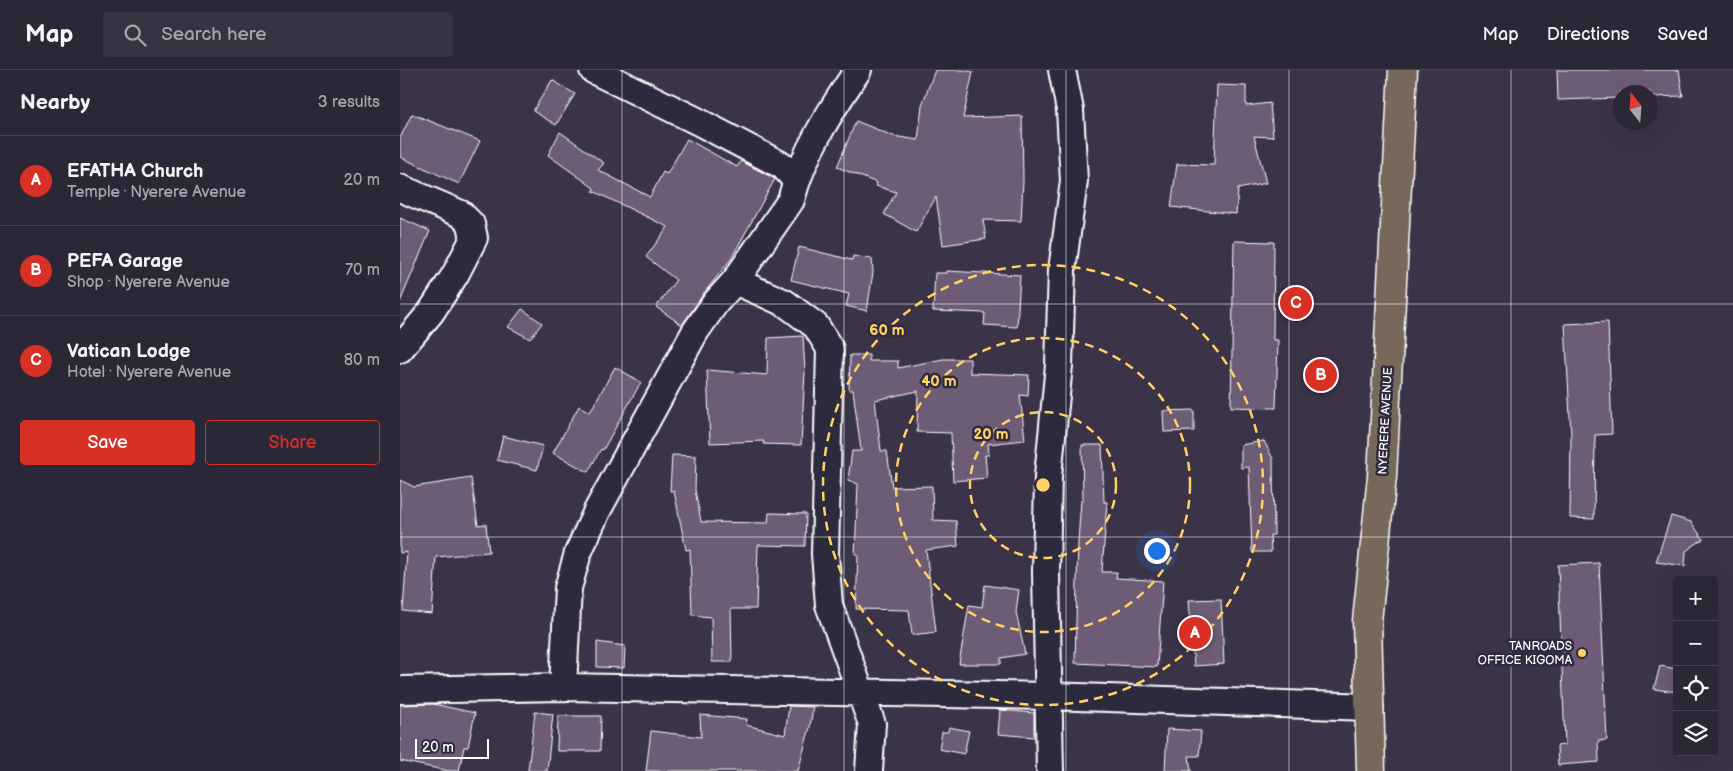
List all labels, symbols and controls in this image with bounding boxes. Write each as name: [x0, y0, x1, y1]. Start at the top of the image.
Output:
search box: [103, 12, 453, 57]
text: Map: [25, 20, 73, 49]
icon: search: [121, 21, 149, 49]
text: Search here: [161, 23, 267, 46]
text: Map: [1483, 24, 1519, 45]
text: Directions: [1547, 24, 1629, 45]
text: Saved: [1657, 24, 1708, 45]
north arrow: [1613, 85, 1658, 130]
text: Nearby: [20, 90, 90, 115]
text: 3 results: [318, 93, 380, 112]
text: EFATHA Church: [67, 160, 203, 183]
text: A: [31, 171, 41, 190]
text: 20 m: [344, 171, 380, 190]
text: Temple · Nyerere Avenue: [67, 183, 246, 202]
text: PEFA Garage: [67, 250, 183, 273]
text: B: [30, 261, 42, 280]
text: 70 m: [345, 261, 380, 280]
text: Shop · Nyerere Avenue: [67, 273, 230, 292]
pin: C: [1280, 284, 1312, 322]
text: 60 m: [869, 321, 905, 340]
text: Vatican Lodge: [67, 340, 190, 363]
text: C: [30, 351, 42, 370]
text: 80 m: [344, 351, 380, 370]
pin: B: [1305, 356, 1337, 394]
text: Hotel · Nyerere Avenue: [67, 363, 231, 382]
street label: NYERERE AVENUE: [1375, 367, 1396, 475]
text: 40 m: [921, 372, 957, 391]
button: Save: [20, 420, 195, 465]
button: Share: [205, 420, 380, 465]
text: 20 m: [974, 425, 1009, 444]
centre of rings: [1034, 476, 1052, 494]
your location: [1144, 538, 1170, 564]
map controls: [1673, 576, 1718, 756]
button: +: [1673, 576, 1718, 621]
pin: A: [1179, 614, 1211, 652]
button: −: [1673, 621, 1718, 666]
place label: TANROADS OFFICE KIGOMA: [1478, 639, 1573, 668]
marker: TANROADS OFFICE KIGOMA: [1576, 647, 1588, 659]
button: locate: [1673, 666, 1718, 711]
button: layers: [1673, 711, 1718, 756]
scale bar: [415, 736, 489, 759]
text: 20 m: [422, 739, 454, 756]

